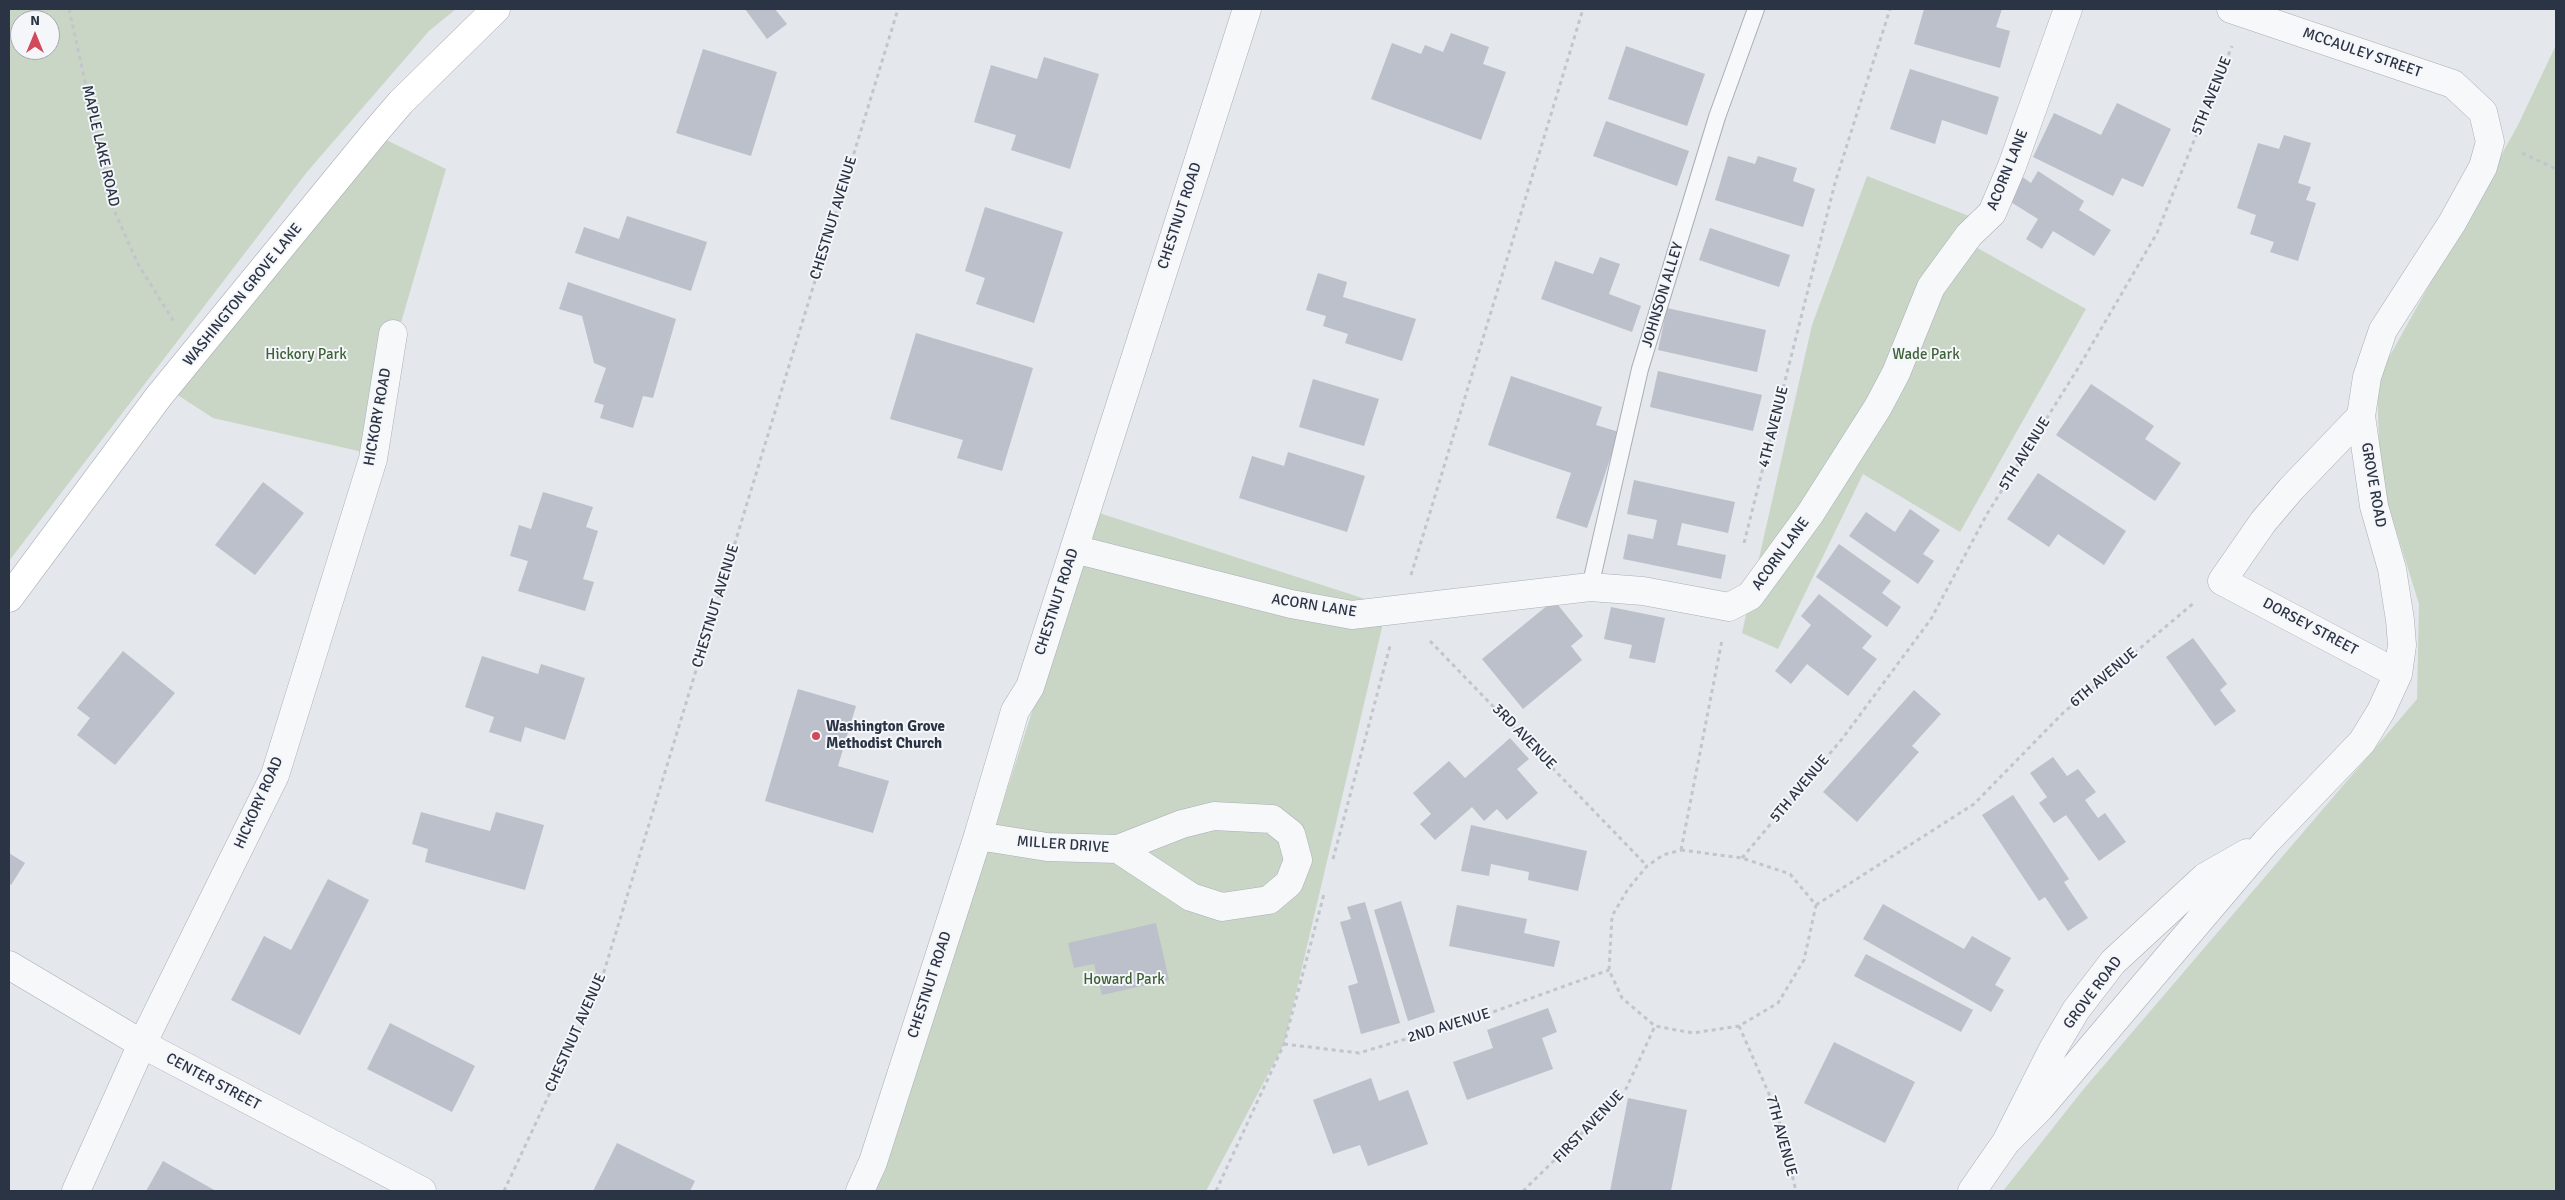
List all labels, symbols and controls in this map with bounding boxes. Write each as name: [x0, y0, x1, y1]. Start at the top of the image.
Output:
north arrow: [10, 10, 60, 60]
text: N: [30, 12, 40, 29]
street label: MCCAULEY STREET: [2300, 24, 2424, 82]
street label: 5TH AVENUE: [2188, 54, 2236, 138]
street label: MAPLE LAKE ROAD: [77, 83, 123, 209]
street label: ACORN LANE: [1984, 127, 2032, 213]
street label: CHESTNUT AVENUE: [807, 154, 861, 282]
street label: CHESTNUT ROAD: [1154, 160, 1206, 272]
street label: WASHINGTON GROVE LANE: [180, 220, 306, 370]
street label: JOHNSON ALLEY: [1638, 240, 1688, 350]
park label: Hickory Park: [265, 346, 347, 364]
park label: Wade Park: [1892, 346, 1960, 364]
street label: HICKORY ROAD: [361, 367, 395, 467]
street label: 4TH AVENUE: [1755, 384, 1793, 470]
street label: 5TH AVENUE: [1995, 414, 2055, 494]
street label: GROVE ROAD: [2357, 441, 2389, 529]
street label: ACORN LANE: [1748, 514, 1814, 594]
street label: CHESTNUT AVENUE: [689, 542, 743, 670]
street label: CHESTNUT ROAD: [1031, 546, 1083, 658]
street label: ACORN LANE: [1270, 590, 1358, 622]
street label: DORSEY STREET: [2259, 594, 2361, 660]
street label: 6TH AVENUE: [2066, 644, 2142, 712]
street label: 3RD AVENUE: [1488, 700, 1560, 774]
place label: Washington Grove Methodist Church: [826, 718, 945, 753]
marker: Washington Grove Methodist Church: [810, 730, 822, 742]
street label: 5TH AVENUE: [1766, 751, 1834, 827]
street label: HICKORY ROAD: [231, 754, 287, 852]
street label: MILLER DRIVE: [1016, 833, 1110, 857]
street label: CHESTNUT ROAD: [904, 929, 956, 1041]
street label: GROVE ROAD: [2060, 953, 2126, 1033]
street label: CHESTNUT AVENUE: [542, 971, 610, 1095]
park label: Howard Park: [1083, 971, 1165, 989]
street label: 2ND AVENUE: [1405, 1005, 1493, 1047]
street label: CENTER STREET: [163, 1050, 263, 1114]
street label: FIRST AVENUE: [1550, 1087, 1628, 1167]
street label: 7TH AVENUE: [1762, 1094, 1800, 1178]

